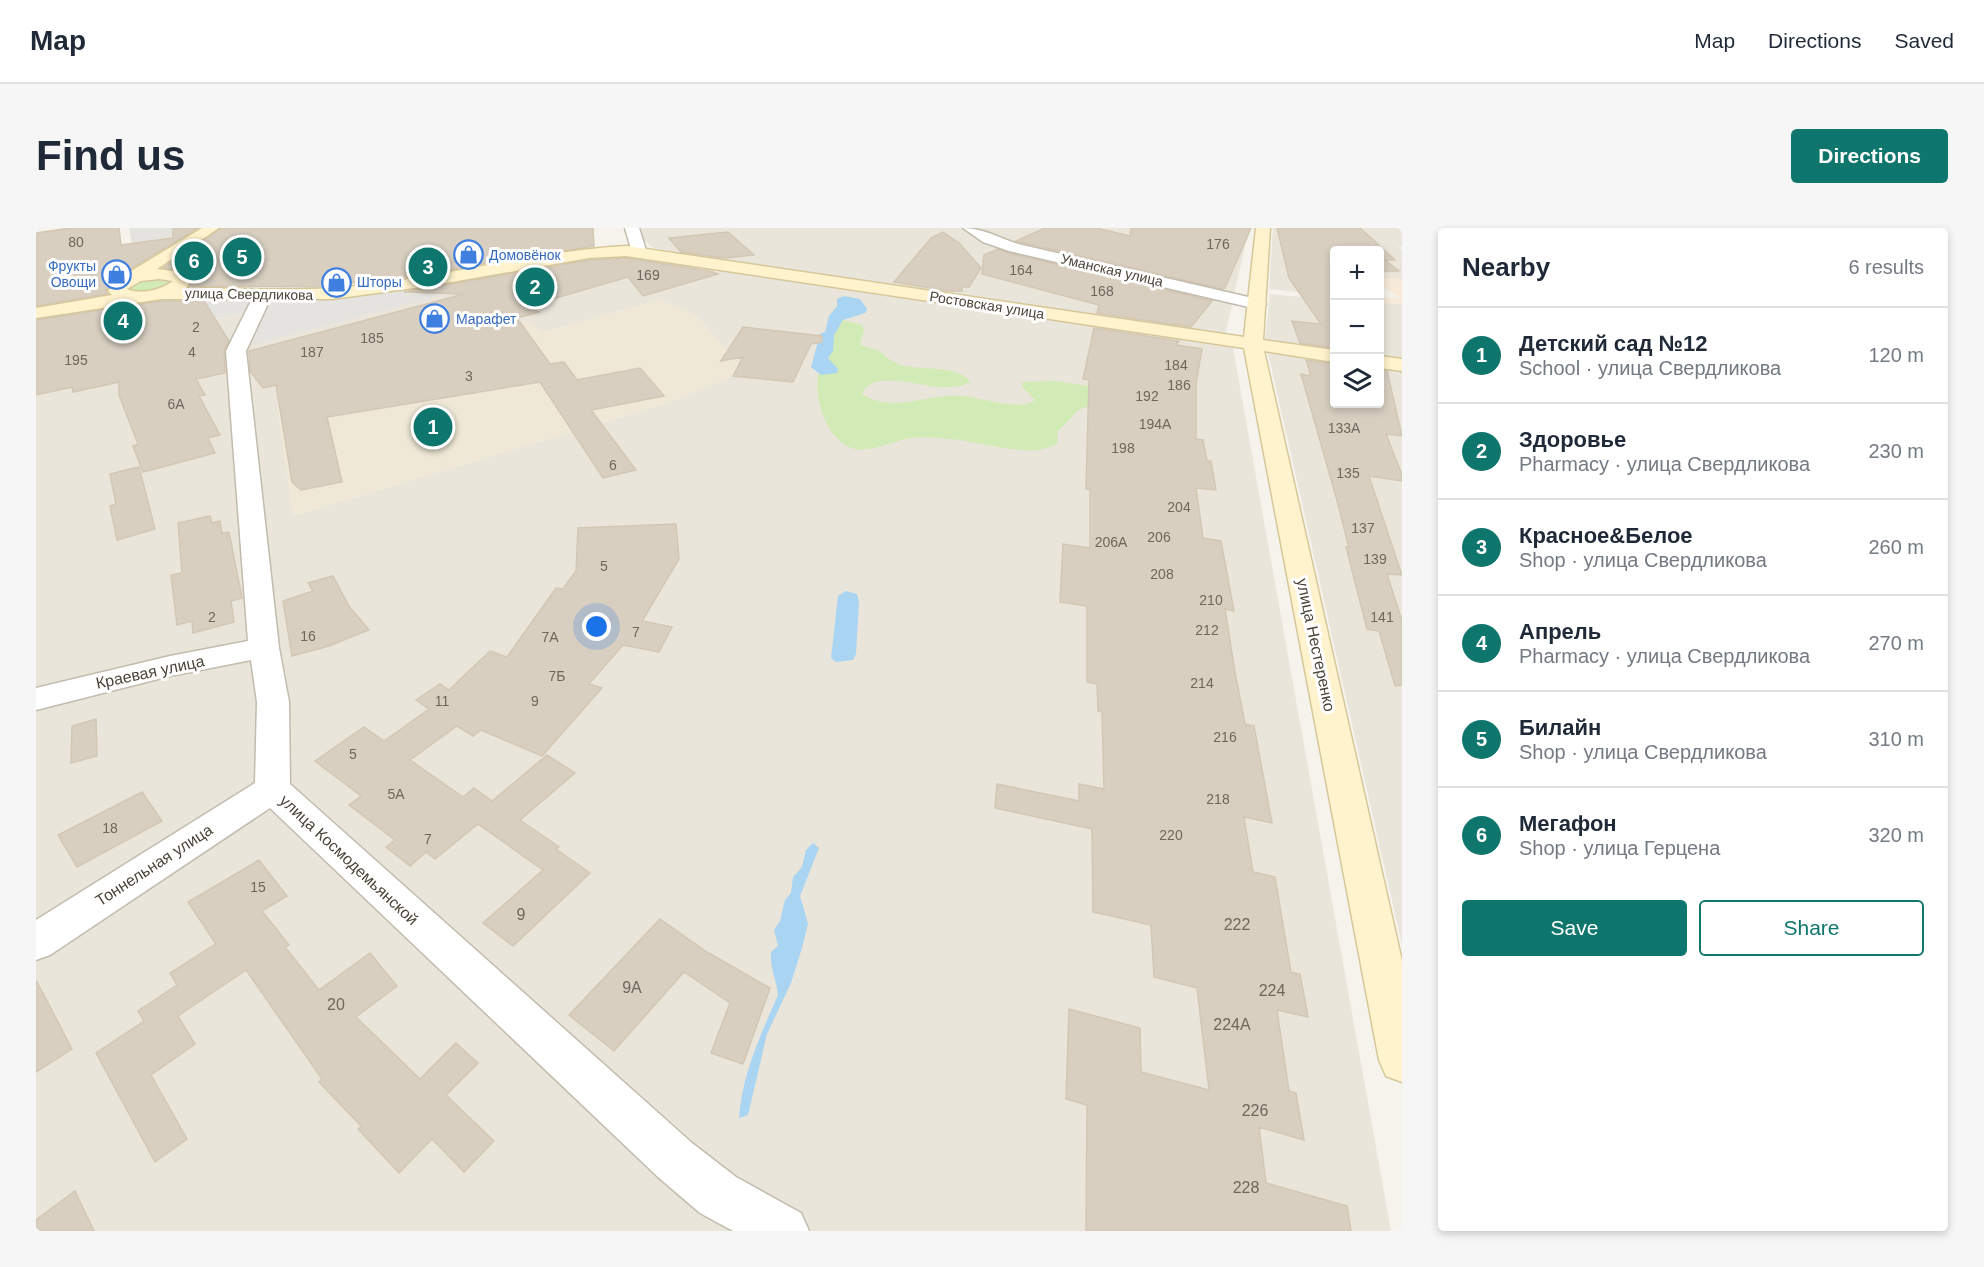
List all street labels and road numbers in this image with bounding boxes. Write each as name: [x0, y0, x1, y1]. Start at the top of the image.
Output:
street label: Уманская улица: [1059, 250, 1165, 290]
street label: улица Свердликова: [185, 285, 313, 303]
street label: Ростовская улица: [928, 288, 1046, 322]
street label: улица Нестеренко: [1294, 577, 1338, 713]
street label: Краевая улица: [94, 652, 206, 692]
street label: улица Космодемьянской: [277, 792, 421, 928]
street label: Тоннельная улица: [92, 821, 216, 909]

